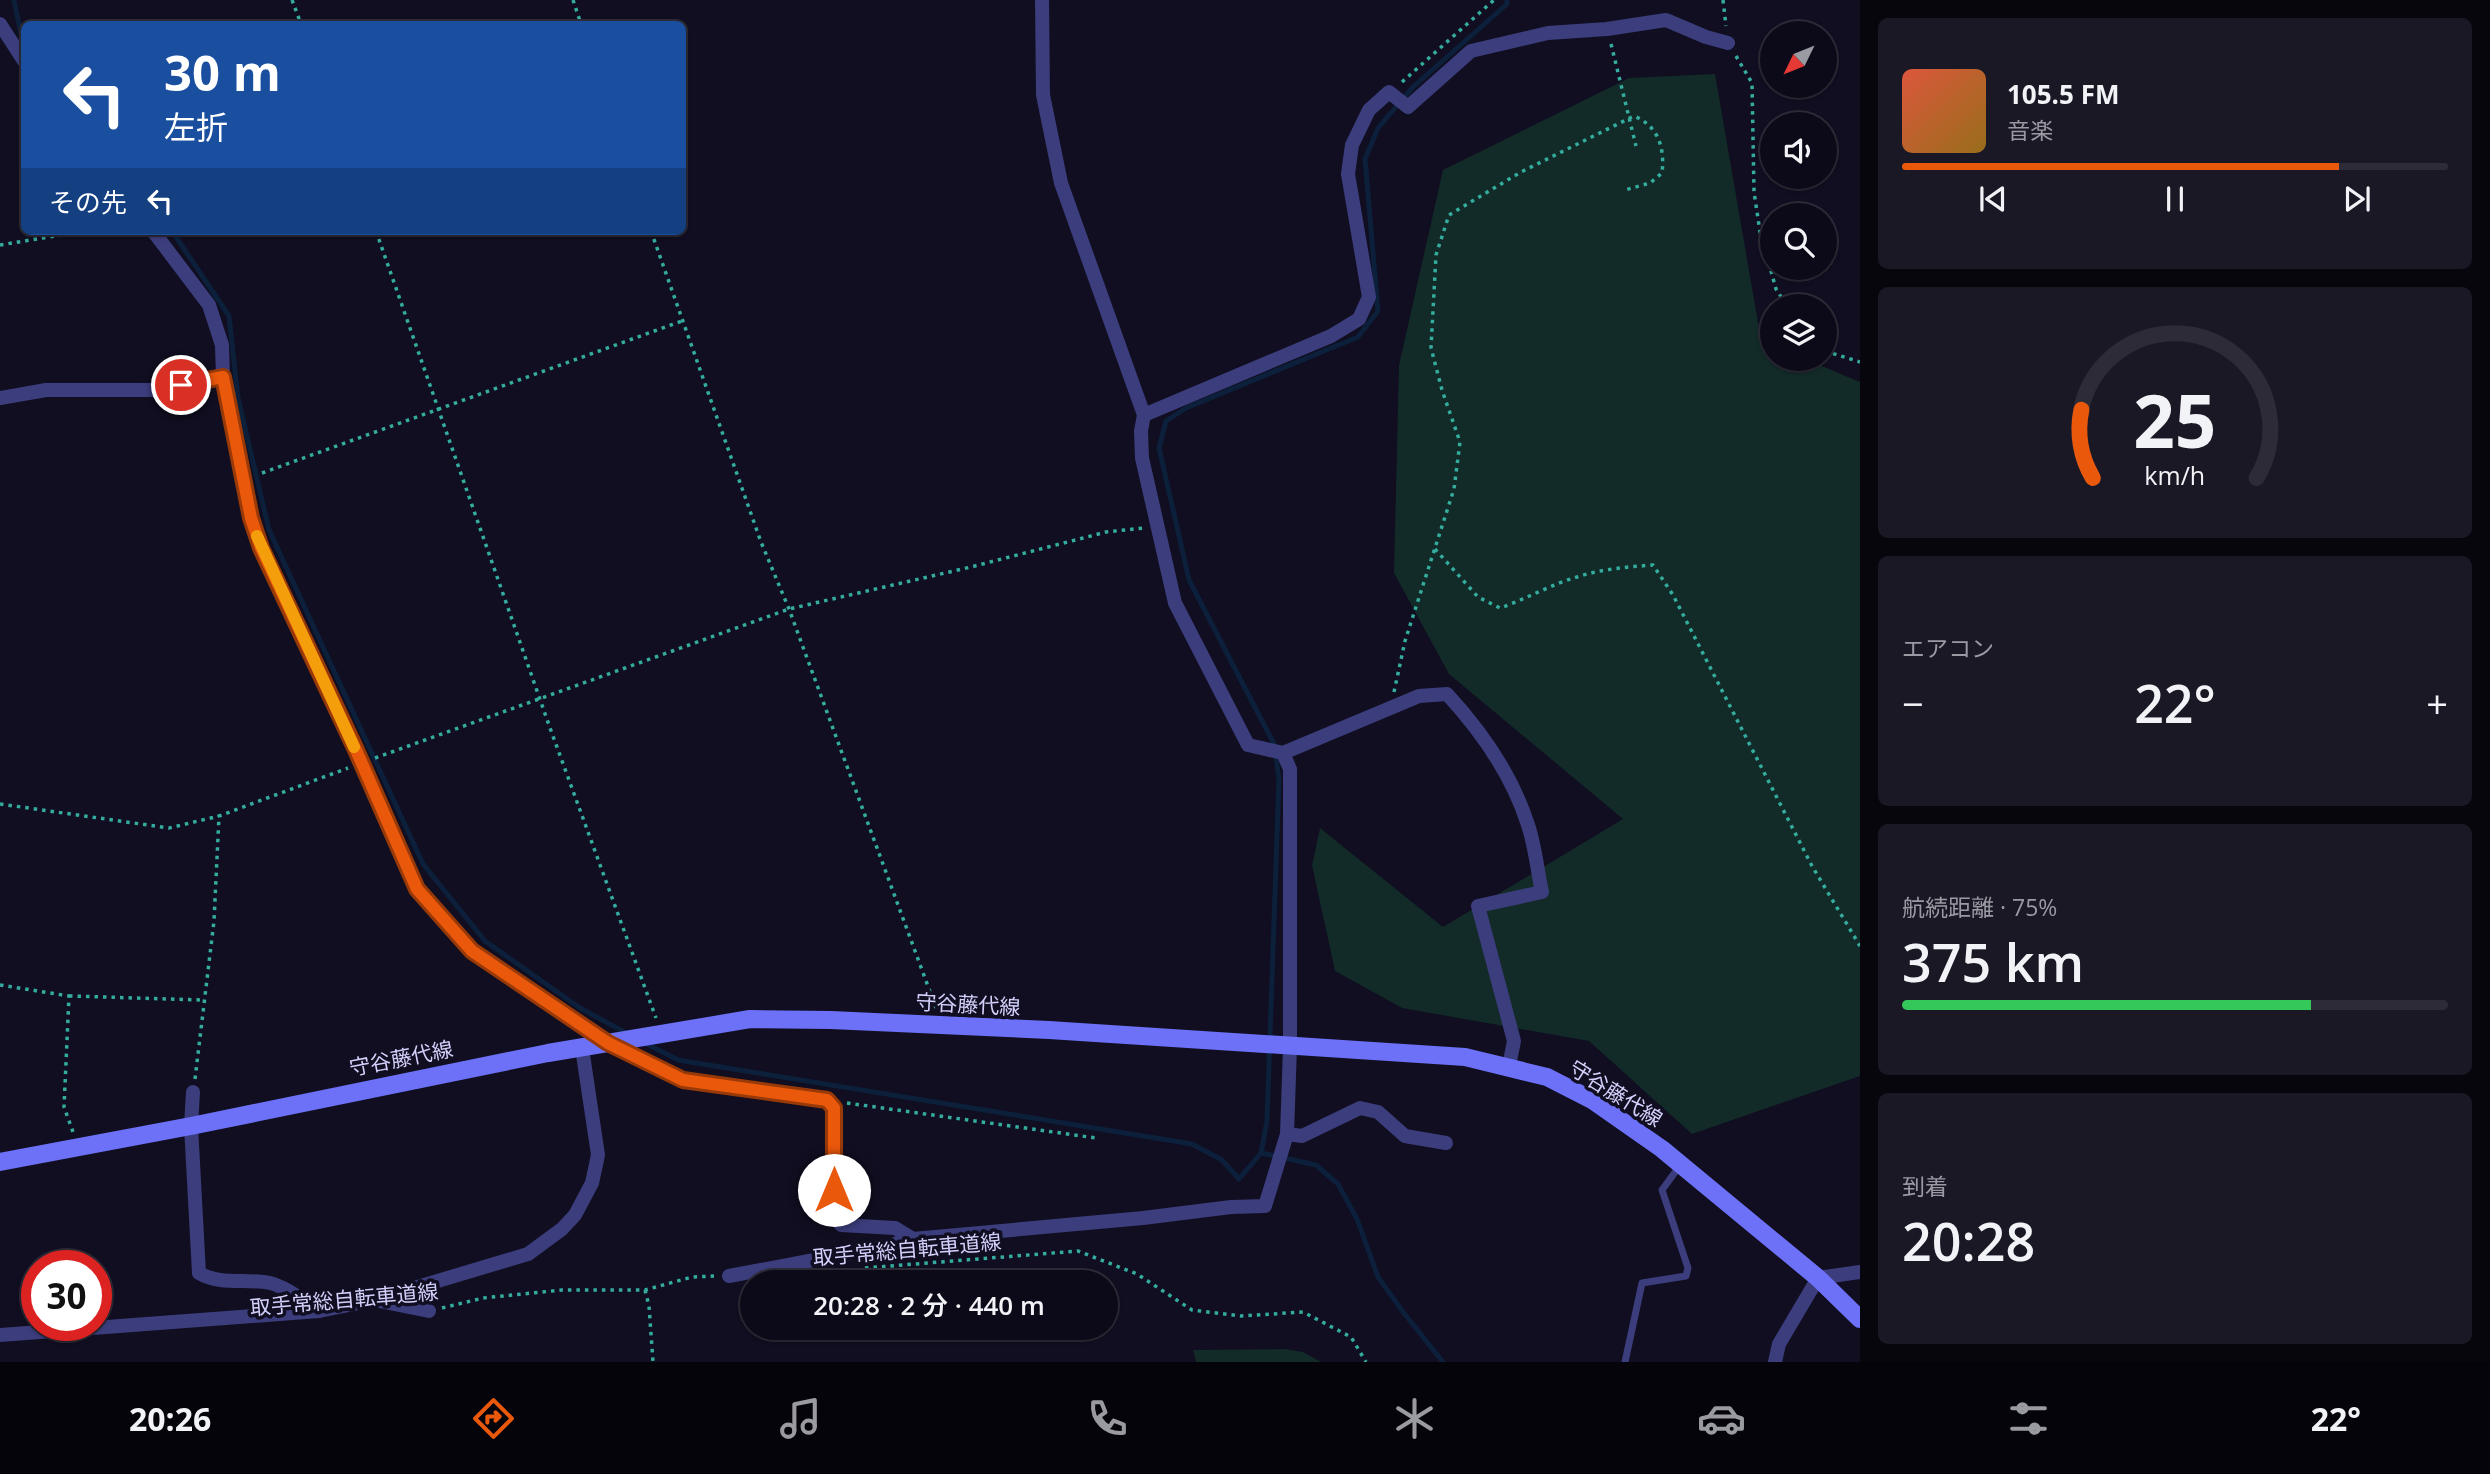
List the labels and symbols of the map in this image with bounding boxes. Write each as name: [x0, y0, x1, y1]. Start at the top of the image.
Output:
north arrow: [1760, 21, 1838, 98]
pin: [151, 355, 211, 415]
street label: 守谷藤代線: [915, 987, 1021, 1021]
street label: 守谷藤代線: [347, 1034, 455, 1082]
street label: 守谷藤代線: [1564, 1053, 1668, 1133]
position arrow: [797, 1153, 871, 1227]
street label: 取手常総自転車道線: [812, 1227, 1002, 1271]
speed limit sign: 30: [21, 1250, 112, 1341]
street label: 取手常総自転車道線: [249, 1277, 439, 1321]

